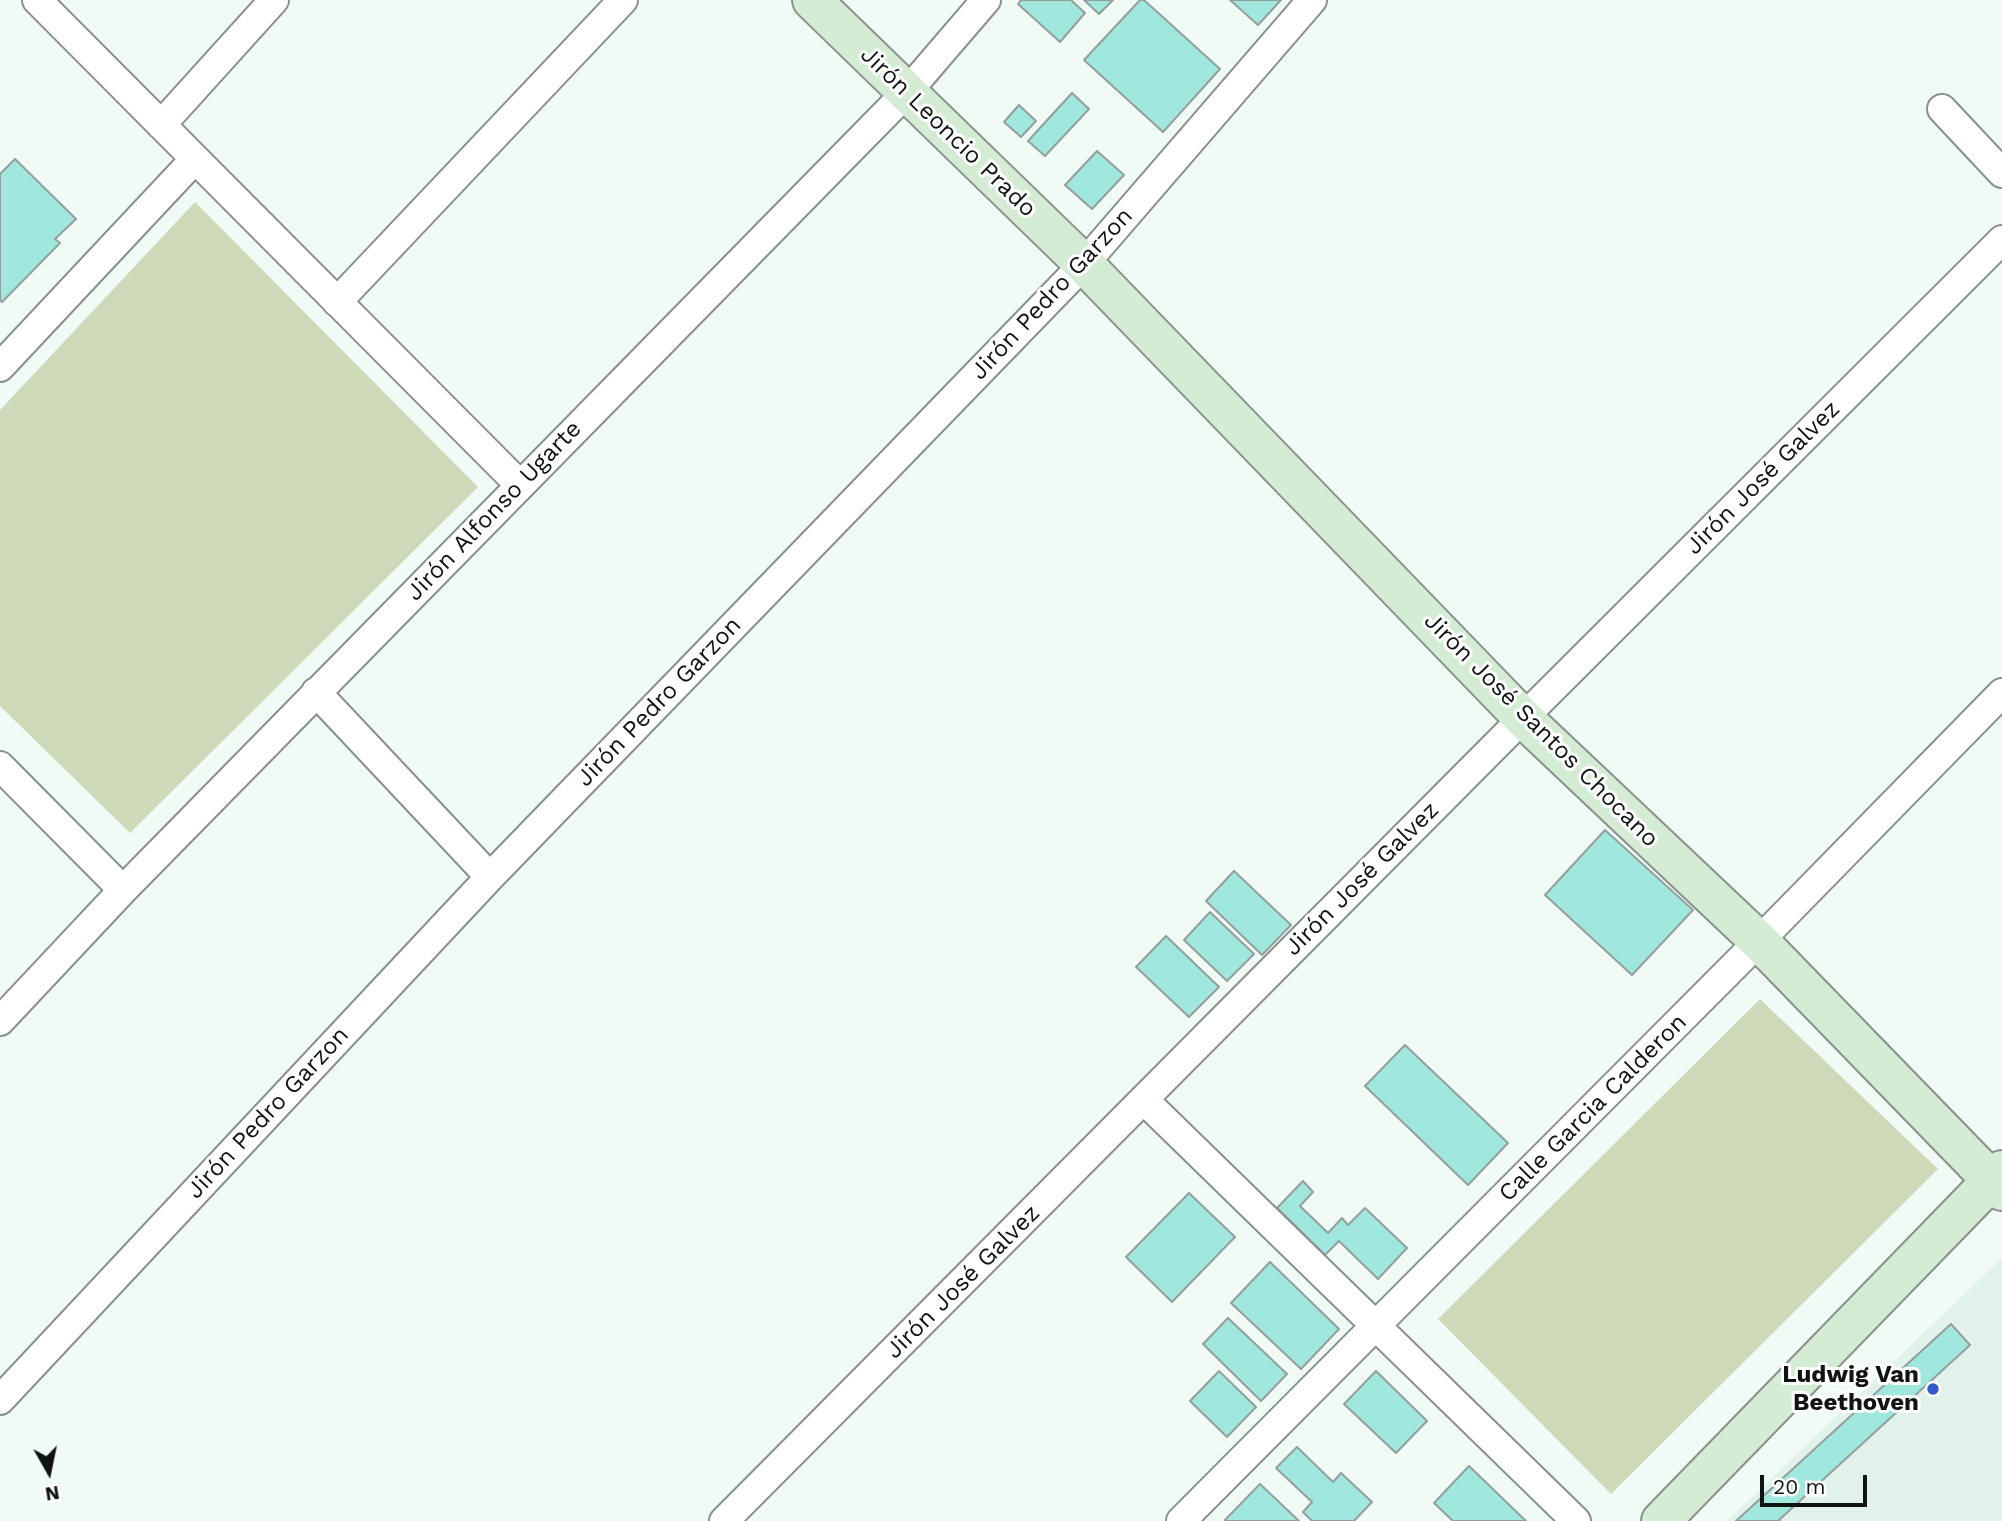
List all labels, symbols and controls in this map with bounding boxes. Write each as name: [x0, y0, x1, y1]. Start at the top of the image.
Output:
street label: Jirón Leoncio Prado: [854, 41, 1042, 223]
street label: Jirón Pedro Garzon: [965, 202, 1139, 386]
street label: Jirón José Galvez: [1680, 395, 1846, 561]
street label: Jirón Alfonso Ugarte: [400, 415, 588, 607]
street label: Jirón José Santos Chocano: [1418, 607, 1664, 853]
street label: Jirón Pedro Garzon: [571, 611, 747, 793]
street label: Jirón José Galvez: [1279, 796, 1445, 962]
street label: Calle Garcia Calderon: [1493, 1008, 1693, 1208]
street label: Jirón Pedro Garzon: [181, 1021, 355, 1205]
street label: Jirón José Galvez: [880, 1199, 1046, 1365]
place label: Ludwig Van Beethoven: [1782, 1361, 1919, 1417]
marker: Ludwig Van Beethoven: [1925, 1381, 1941, 1397]
north arrow: [14, 1437, 84, 1507]
scale bar: [1764, 1462, 1871, 1506]
text: 20 m: [1773, 1474, 1825, 1499]
text: N: [44, 1481, 61, 1506]

